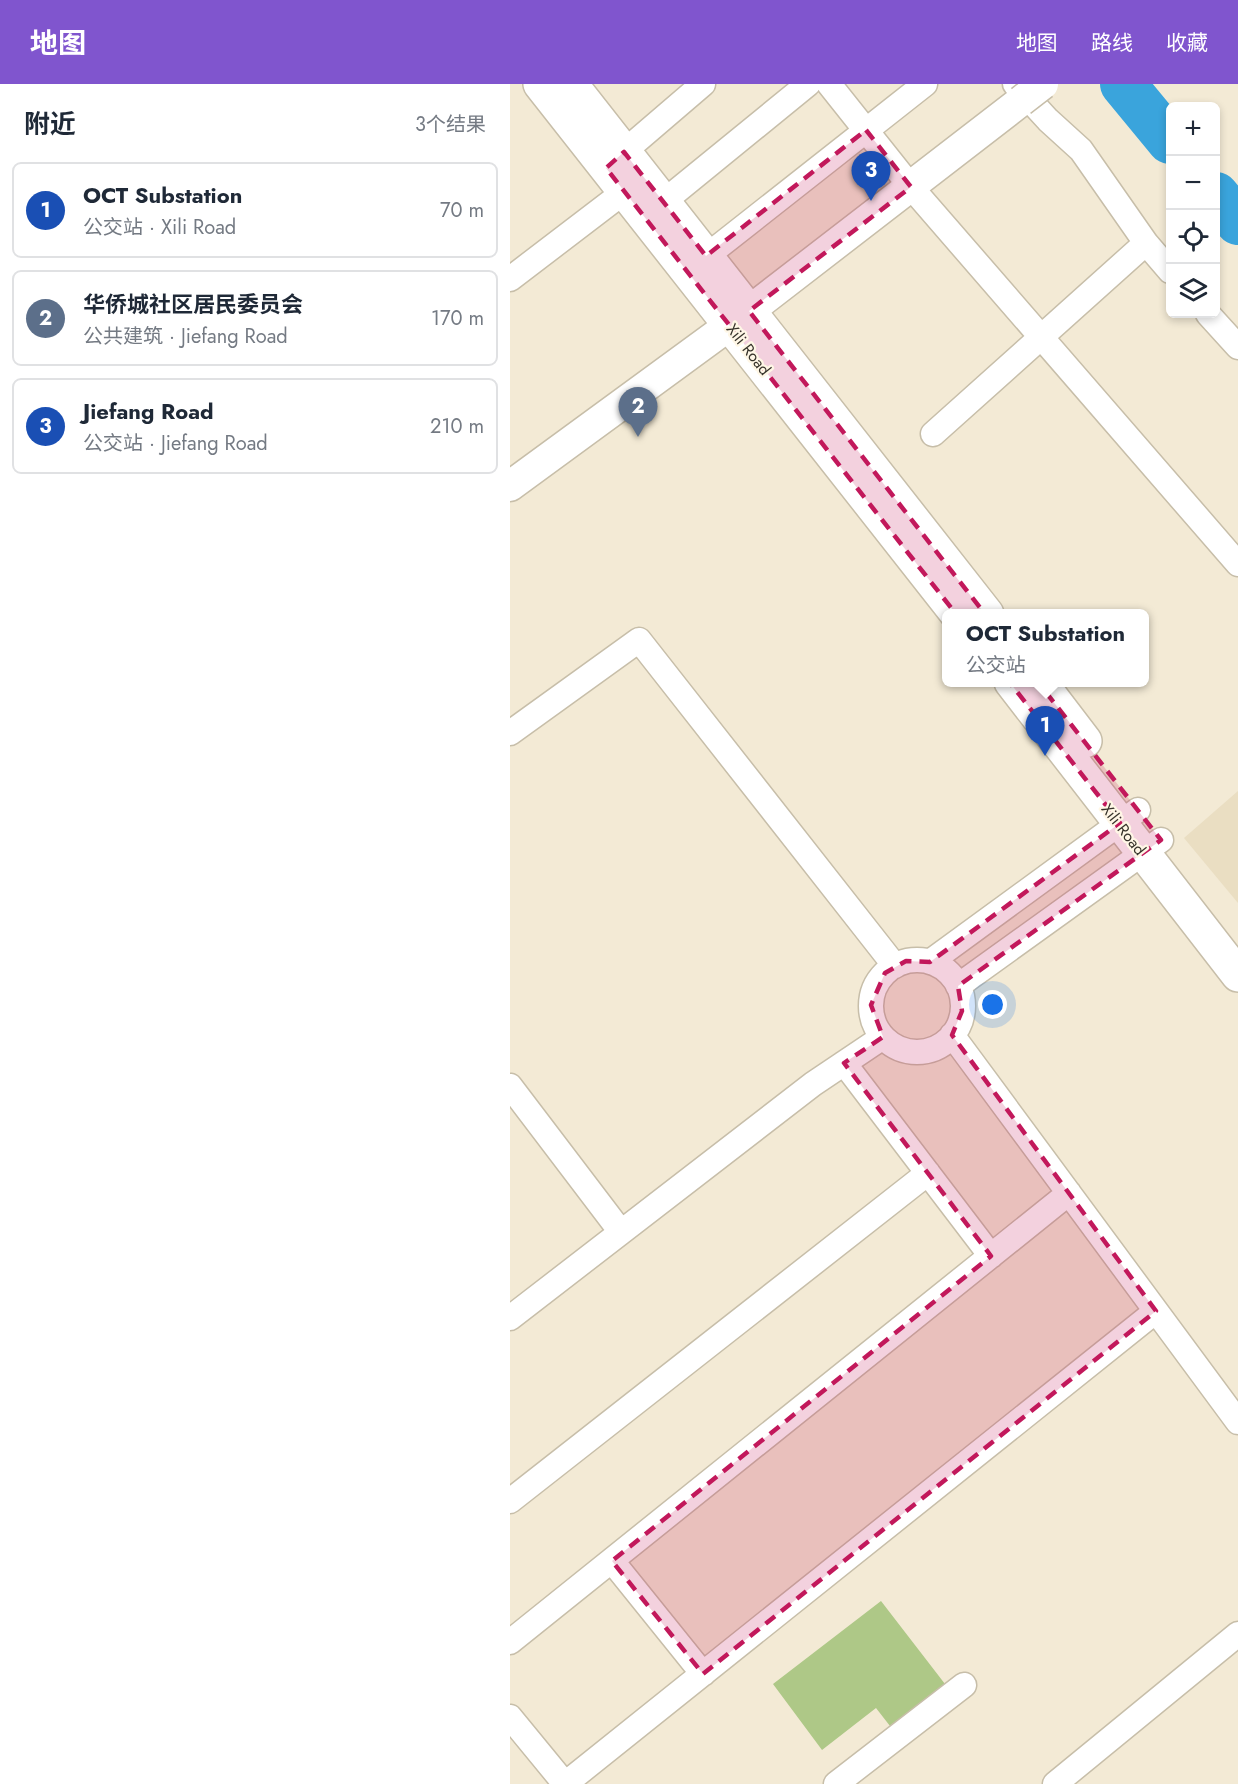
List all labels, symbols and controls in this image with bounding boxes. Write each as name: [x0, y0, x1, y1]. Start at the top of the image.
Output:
text: 地图: [30, 23, 86, 64]
text: 地图: [1016, 28, 1058, 58]
text: 路线: [1091, 28, 1133, 58]
text: 收藏: [1166, 28, 1208, 58]
map controls: [1166, 102, 1220, 318]
button: +: [1166, 102, 1220, 156]
text: 附近: [24, 105, 76, 143]
text: 3个结果: [415, 110, 486, 139]
pin: 3: [852, 152, 890, 201]
button: −: [1166, 156, 1220, 210]
text: OCT Substation: [83, 179, 242, 211]
text: 1: [40, 196, 51, 225]
text: 70 m: [440, 196, 484, 225]
button: locate: [1166, 210, 1220, 264]
text: 公交站 · Xili Road: [83, 213, 236, 242]
button: layers: [1166, 264, 1220, 318]
text: 华侨城社区居民委员会: [83, 288, 303, 320]
text: 2: [39, 304, 52, 333]
text: 170 m: [431, 304, 484, 333]
street label: Xili Road: [721, 319, 776, 380]
text: 公共建筑 · Jiefang Road: [83, 322, 288, 351]
pin: 2: [618, 388, 658, 437]
text: Jiefang Road: [83, 395, 214, 427]
text: 3: [39, 412, 52, 441]
text: 210 m: [430, 412, 484, 441]
text: 公交站 · Jiefang Road: [83, 429, 268, 458]
popup: [942, 609, 1149, 687]
text: OCT Substation: [966, 617, 1125, 649]
text: 公交站: [966, 651, 1026, 680]
pin: 1: [1026, 706, 1064, 756]
street label: Xili Road: [1096, 799, 1151, 860]
your location: [978, 990, 1007, 1019]

